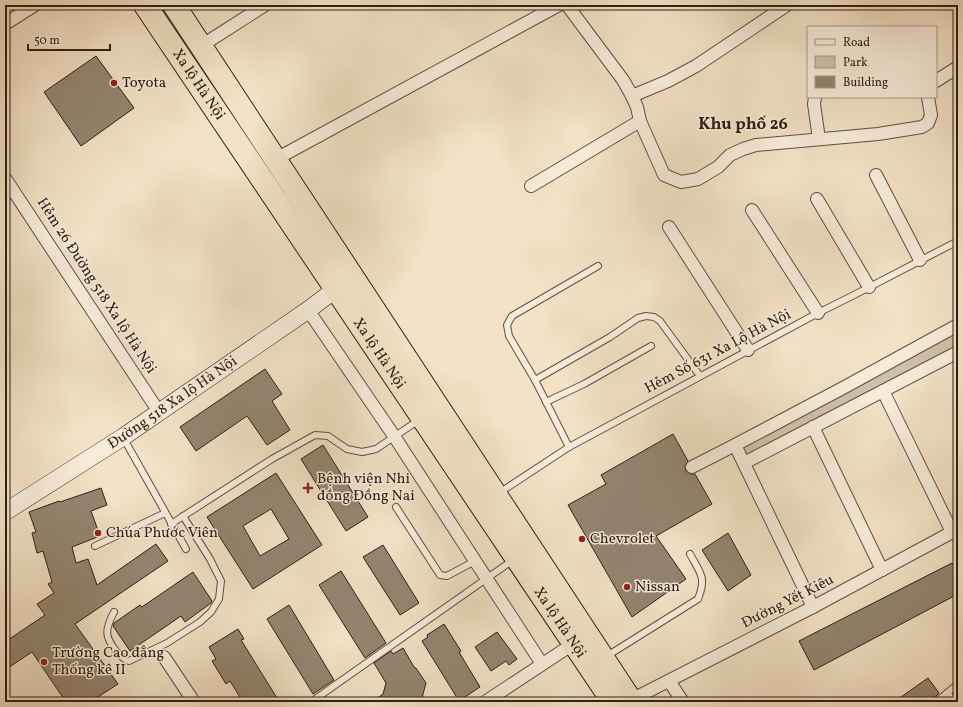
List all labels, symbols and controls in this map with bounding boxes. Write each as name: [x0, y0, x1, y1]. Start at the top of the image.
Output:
scale bar: [28, 26, 110, 52]
legend: [807, 26, 937, 98]
text: 50 m: [34, 33, 60, 49]
text: Road: [843, 35, 870, 51]
street label: Xa lộ Hà Nội: [167, 45, 230, 124]
text: Park: [843, 55, 868, 71]
place label: Toyota: [122, 73, 166, 94]
text: Building: [843, 75, 888, 91]
marker: Toyota: [109, 78, 119, 88]
district label: Khu phố 26: [698, 113, 788, 136]
street label: Hẻm 26 Đường 518 Xa lộ Hà Nội: [31, 194, 161, 378]
street label: Hẻm Số 631 Xa Lộ Hà Nội: [641, 304, 795, 400]
street label: Xa lộ Hà Nội: [348, 314, 411, 393]
street label: Đường 518 Xa lộ Hà Nội: [104, 351, 242, 455]
place label: Bệnh viện Nhi đồng Đồng Nai: [317, 469, 415, 507]
marker: Bệnh viện Nhi đồng Đồng Nai: [302, 482, 314, 494]
place label: Chúa Phước Viên: [106, 523, 218, 544]
marker: Chúa Phước Viên: [93, 528, 103, 538]
place label: Chevrolet: [590, 529, 655, 550]
marker: Chevrolet: [577, 534, 587, 544]
street label: Đường Yết Kiêu: [738, 570, 838, 634]
place label: Nissan: [635, 577, 680, 598]
marker: Nissan: [622, 582, 632, 592]
street label: Xa lộ Hà Nội: [528, 583, 591, 662]
place label: Trường Cao đẳng Thống kê II: [52, 643, 164, 681]
marker: Trường Cao đẳng Thống kê II: [39, 657, 49, 667]

